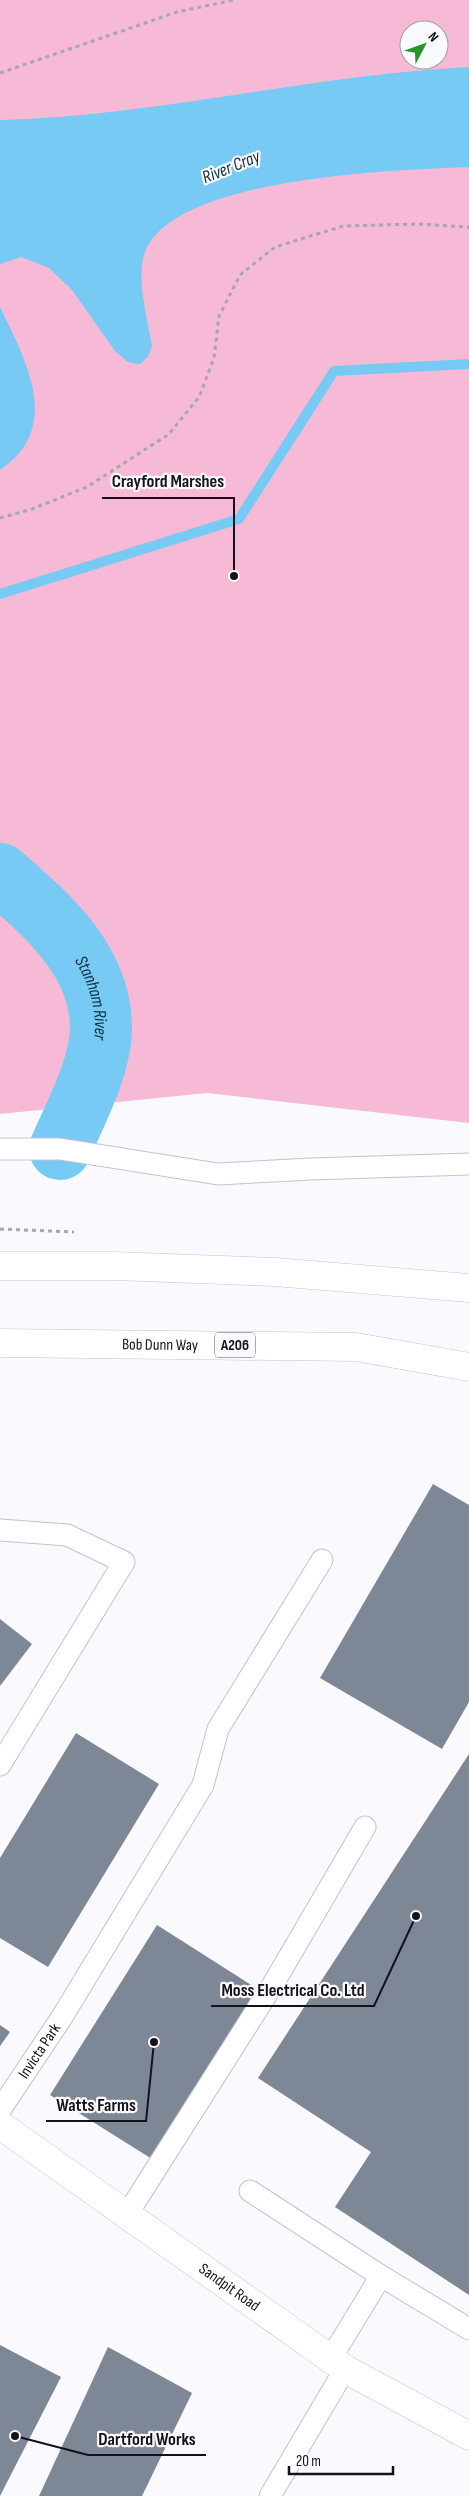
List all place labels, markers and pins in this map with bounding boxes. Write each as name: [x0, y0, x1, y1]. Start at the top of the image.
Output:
callout: Crayford Marshes: [102, 465, 234, 498]
callout: Moss Electrical Co. Ltd: [211, 1973, 374, 2006]
callout: Watts Farms: [46, 2088, 146, 2121]
callout: Dartford Works: [88, 2422, 206, 2455]

